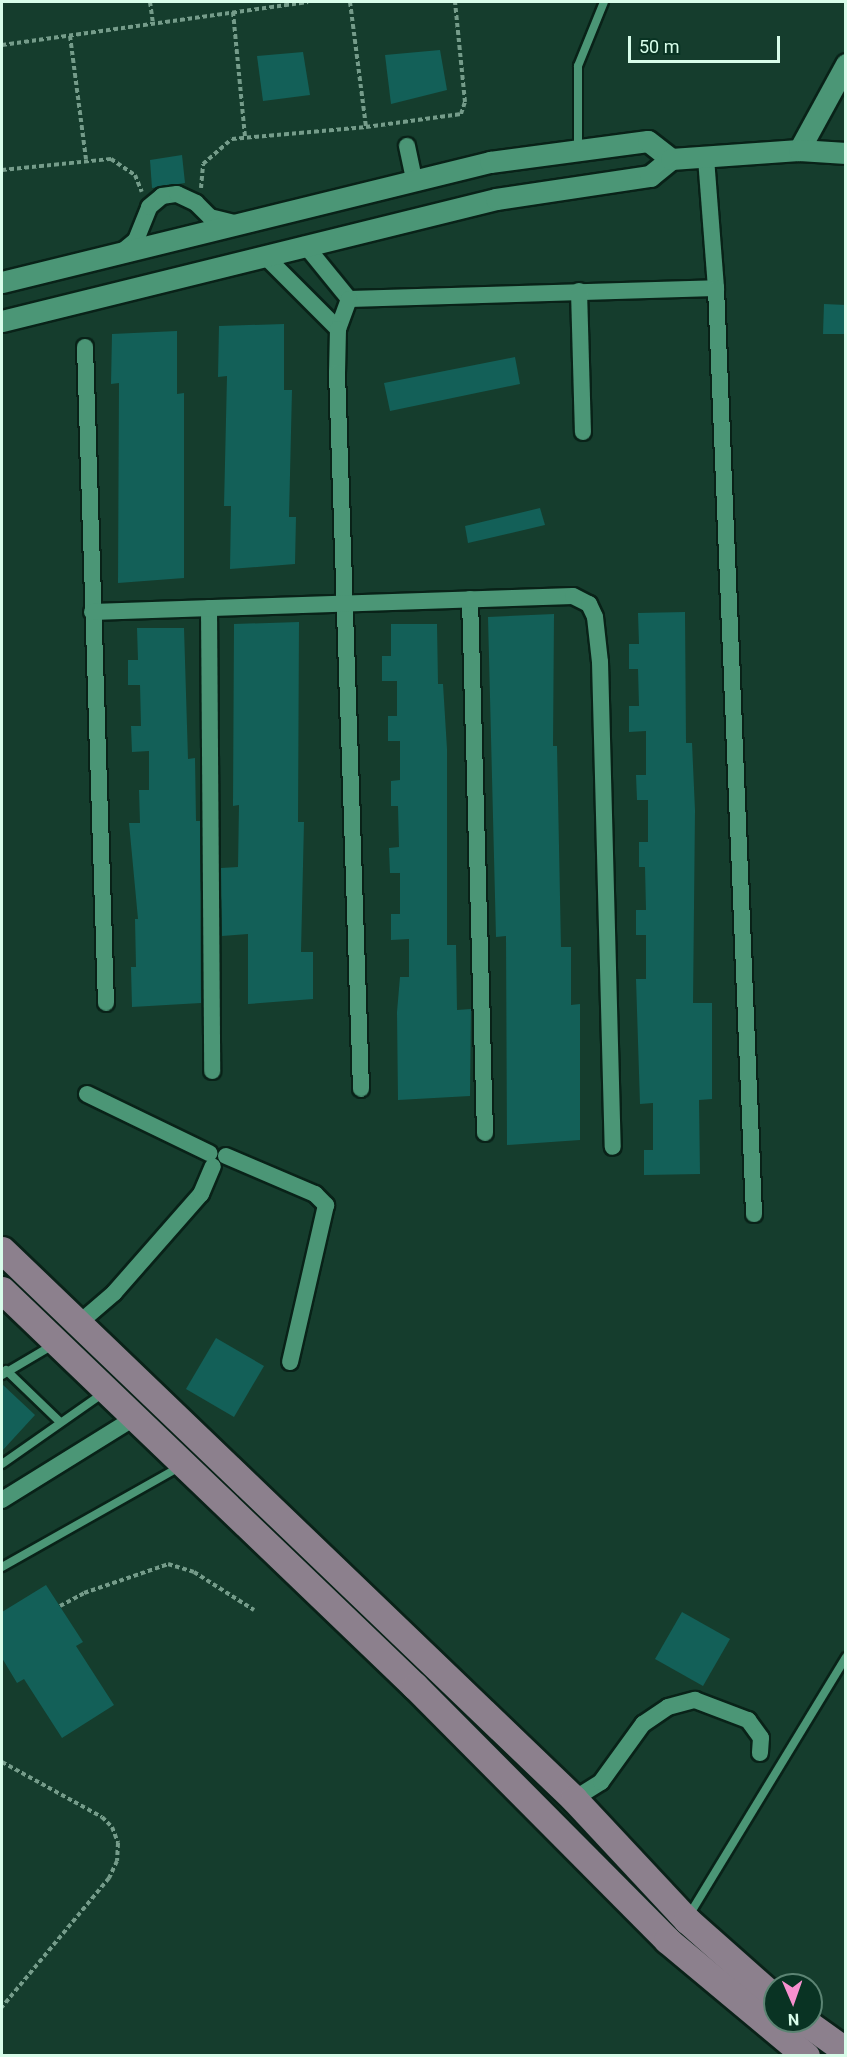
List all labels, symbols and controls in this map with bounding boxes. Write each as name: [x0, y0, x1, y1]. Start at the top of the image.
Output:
scale bar: [631, 24, 782, 62]
text: 50 m: [639, 36, 679, 57]
north arrow: [763, 1973, 823, 2033]
text: N: [788, 2010, 800, 2029]

